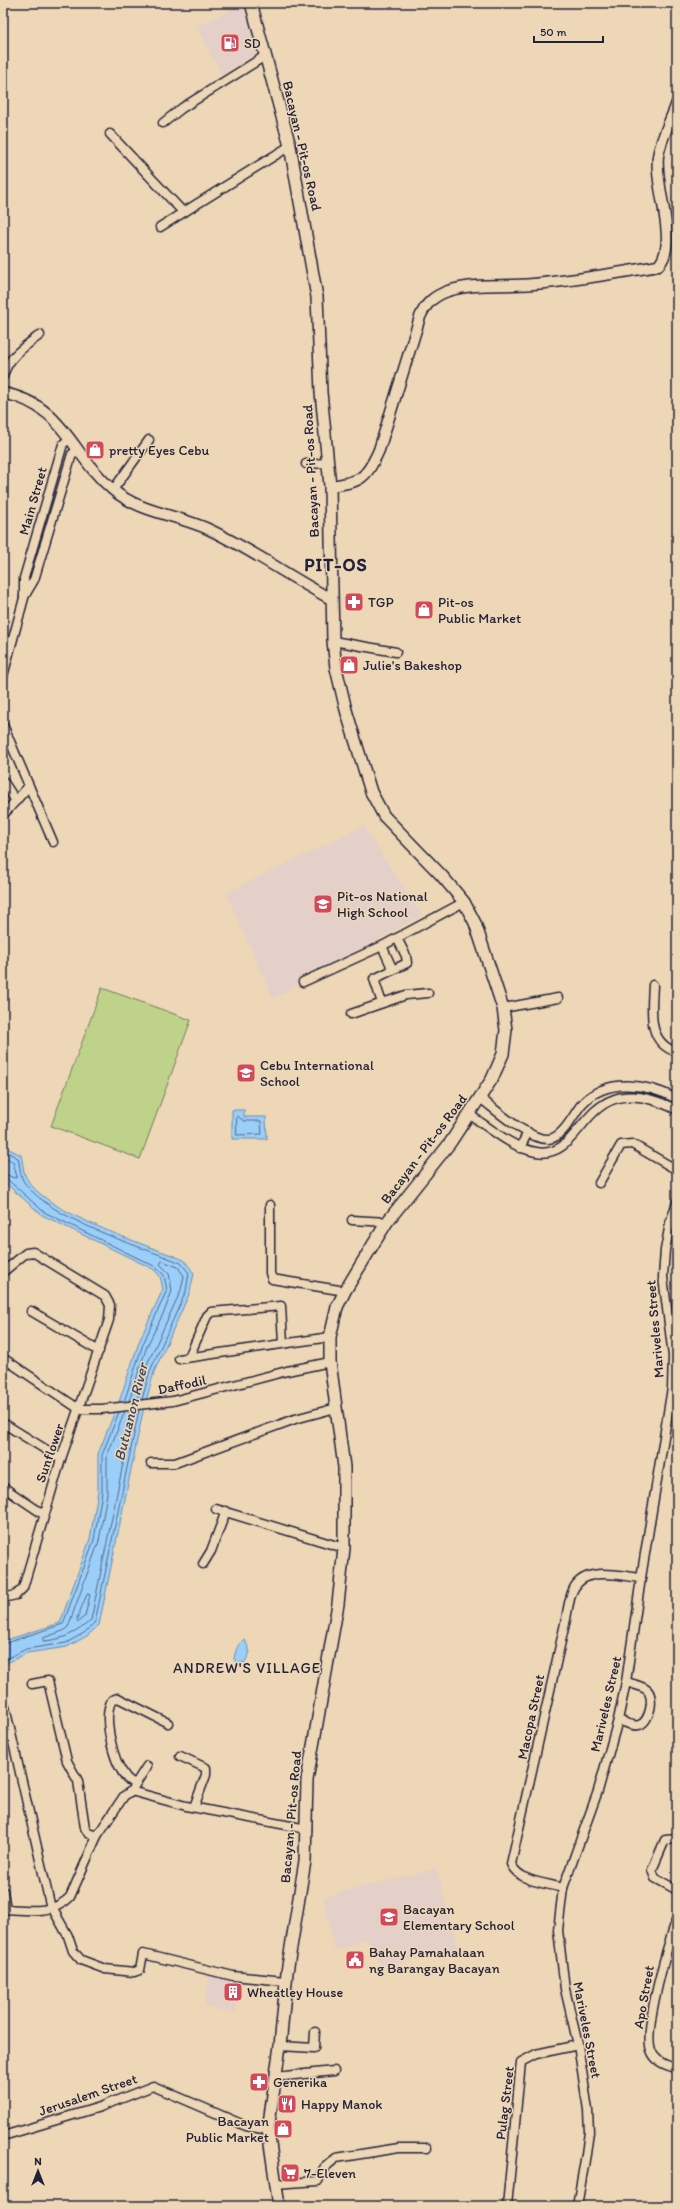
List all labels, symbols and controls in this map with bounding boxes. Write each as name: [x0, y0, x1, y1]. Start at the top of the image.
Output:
scale bar: [534, 18, 603, 44]
text: 50 m: [540, 25, 566, 39]
fuel station icon: SD: [219, 32, 241, 54]
place label: SD: [244, 35, 261, 52]
street label: Bacayan - Pit-os Road: [279, 79, 325, 213]
street label: Bacayan - Pit-os Road: [299, 404, 323, 538]
shop icon: pretty Eyes Cebu: [84, 439, 106, 461]
place label: pretty Eyes Cebu: [109, 442, 209, 459]
street label: Main Street: [15, 465, 51, 537]
district label: PIT-OS: [304, 554, 368, 576]
pharmacy icon: TGP: [343, 591, 365, 613]
place label: TGP: [368, 594, 394, 611]
place label: Pit-os Public Market: [438, 594, 521, 627]
shop icon: Pit-os Public Market: [413, 599, 435, 621]
shop icon: Julie's Bakeshop: [338, 654, 360, 676]
place label: Julie's Bakeshop: [363, 657, 462, 674]
place label: Pit-os National High School: [337, 888, 428, 921]
school or university icon: Pit-os National High School: [312, 893, 334, 915]
place label: Cebu International School: [260, 1057, 374, 1090]
school or university icon: Cebu International School: [235, 1062, 257, 1084]
street label: Bacayan - Pit-os Road: [377, 1091, 471, 1207]
street label: Mariveles Street: [642, 1279, 668, 1379]
water label: Butuanon River: [110, 1359, 152, 1463]
street label: Daffodil: [156, 1372, 208, 1398]
street label: Sunflower: [32, 1421, 68, 1485]
street label: Mariveles Street: [587, 1654, 625, 1754]
district label: ANDREW'S VILLAGE: [173, 1659, 321, 1677]
street label: Macopa Street: [514, 1673, 548, 1761]
street label: Bacayan - Pit-os Road: [277, 1750, 305, 1884]
place label: Bacayan Elementary School: [403, 1901, 515, 1934]
school or university icon: Bacayan Elementary School: [378, 1906, 400, 1928]
place label: Bahay Pamahalaan ng Barangay Bacayan: [369, 1944, 500, 1977]
public building icon: Bahay Pamahalaan ng Barangay Bacayan: [344, 1949, 366, 1971]
street label: Apo Street: [630, 1964, 658, 2030]
street label: Mariveles Street: [569, 1980, 605, 2080]
building icon: Wheatley House: [222, 1981, 244, 2003]
place label: Wheatley House: [247, 1984, 343, 2001]
street label: Pulag Street: [492, 2065, 518, 2141]
street label: Jerusalem Street: [36, 2070, 140, 2120]
pharmacy icon: Generika: [248, 2071, 270, 2093]
place label: Generika: [273, 2074, 328, 2091]
restaurant icon: Happy Manok: [276, 2093, 298, 2115]
place label: Happy Manok: [301, 2096, 382, 2113]
place label: Bacayan Public Market: [186, 2113, 269, 2146]
shop icon: Bacayan Public Market: [272, 2118, 294, 2140]
north arrow: [18, 2151, 58, 2191]
text: N: [34, 2155, 42, 2168]
supermarket icon: 7-Eleven: [279, 2162, 301, 2184]
place label: 7-Eleven: [304, 2165, 356, 2182]

